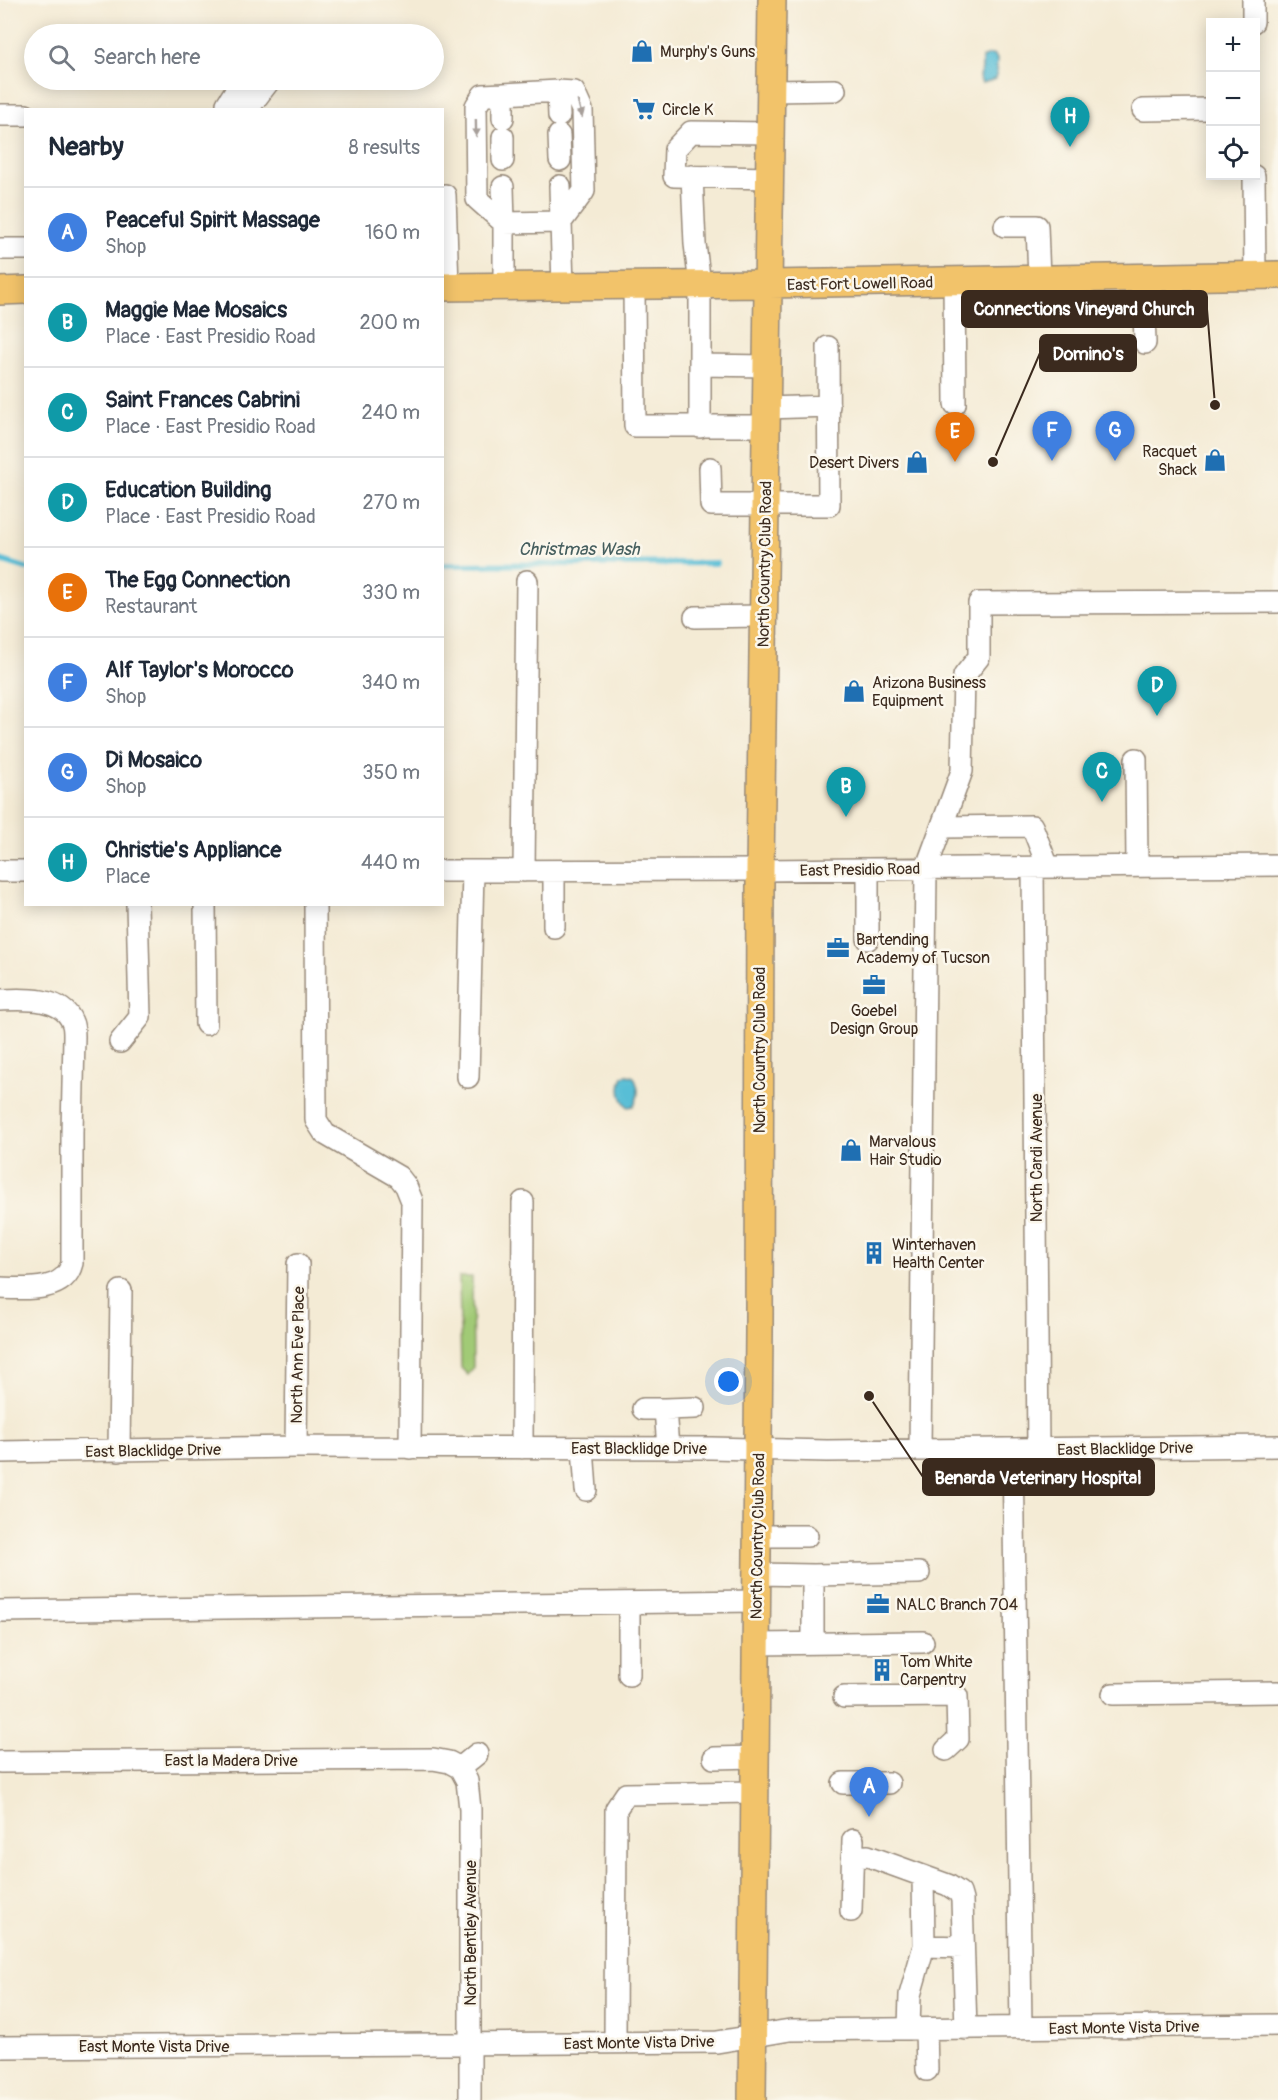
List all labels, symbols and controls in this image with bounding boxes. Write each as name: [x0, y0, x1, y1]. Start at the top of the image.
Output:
map controls: [1206, 18, 1260, 180]
button: +: [1206, 18, 1260, 72]
search box: [24, 24, 444, 90]
shop icon: Murphy's Guns: [629, 38, 655, 64]
icon: search: [45, 41, 78, 74]
place label: Murphy's Guns: [660, 42, 755, 62]
text: Search here: [93, 43, 200, 71]
button: −: [1206, 72, 1260, 126]
supermarket icon: Circle K: [631, 96, 657, 122]
pin: H: [1050, 98, 1090, 147]
one-way arrow: [576, 100, 585, 118]
place label: Circle K: [662, 100, 714, 120]
one-way arrow: [471, 119, 481, 138]
button: locate: [1206, 126, 1260, 180]
text: Nearby: [48, 131, 124, 163]
text: 8 results: [349, 135, 420, 160]
text: Peaceful Spirit Massage: [105, 206, 320, 234]
text: A: [61, 220, 74, 245]
text: 160 m: [365, 220, 420, 245]
text: Shop: [105, 234, 146, 259]
street label: East Fort Lowell Road: [787, 273, 933, 295]
callout: Connections Vineyard Church: [962, 291, 1207, 327]
text: Maggie Mae Mosaics: [105, 296, 287, 324]
text: Connections Vineyard Church: [973, 298, 1195, 321]
text: B: [62, 310, 73, 335]
text: 200 m: [359, 310, 420, 335]
text: Place · East Presidio Road: [105, 324, 316, 349]
callout: Domino's: [1040, 335, 1136, 371]
text: Domino's: [1052, 343, 1125, 366]
text: Saint Frances Cabrini: [105, 386, 300, 414]
text: C: [61, 400, 74, 425]
text: 240 m: [361, 400, 420, 425]
pin: E: [936, 412, 974, 462]
pin: F: [1032, 412, 1072, 461]
pin: G: [1096, 412, 1134, 461]
text: Place · East Presidio Road: [105, 414, 316, 439]
place label: Racquet Shack: [1142, 442, 1198, 480]
shop icon: Racquet Shack: [1202, 447, 1228, 473]
shop icon: Desert Divers: [904, 449, 930, 475]
place label: Desert Divers: [809, 453, 899, 473]
text: Education Building: [105, 476, 271, 504]
street label: North Country Club Road: [754, 481, 776, 647]
text: D: [61, 490, 74, 515]
text: 270 m: [362, 490, 420, 515]
text: Place · East Presidio Road: [105, 504, 316, 529]
water label: Christmas Wash: [518, 538, 641, 561]
text: The Egg Connection: [105, 566, 290, 594]
text: E: [62, 580, 73, 605]
text: 330 m: [362, 580, 420, 605]
text: Restaurant: [105, 594, 197, 619]
text: Alf Taylor's Morocco: [105, 656, 294, 684]
pin: D: [1138, 666, 1176, 716]
text: F: [61, 670, 74, 695]
text: 340 m: [361, 670, 420, 695]
place label: Arizona Business Equipment: [872, 673, 986, 711]
shop icon: Arizona Business Equipment: [841, 678, 867, 704]
text: Shop: [105, 684, 146, 709]
text: Di Mosaico: [105, 746, 202, 774]
pin: C: [1082, 752, 1122, 802]
text: G: [61, 760, 74, 785]
text: 350 m: [362, 760, 420, 785]
pin: B: [826, 768, 866, 817]
text: Shop: [105, 774, 146, 799]
text: Christie's Appliance: [105, 836, 281, 864]
text: H: [61, 850, 74, 875]
text: 440 m: [361, 850, 420, 875]
street label: East Presidio Road: [800, 859, 920, 881]
text: Place: [105, 864, 150, 889]
place label: Bartending Academy of Tucson: [856, 930, 990, 968]
office icon: Bartending Academy of Tucson: [825, 935, 851, 961]
street label: North Country Club Road: [750, 967, 770, 1133]
office icon: Goebel Design Group: [861, 972, 887, 998]
place label: Goebel Design Group: [830, 1001, 918, 1039]
street label: North Cardi Avenue: [1027, 1094, 1047, 1222]
place label: Marvalous Hair Studio: [869, 1132, 942, 1170]
shop icon: Marvalous Hair Studio: [838, 1137, 864, 1163]
place label: Winterhaven Health Center: [892, 1235, 985, 1273]
building icon: Winterhaven Health Center: [861, 1240, 887, 1266]
street label: North Ann Eve Place: [287, 1286, 309, 1424]
your location: [714, 1367, 743, 1396]
street label: East Blacklidge Drive: [1057, 1438, 1193, 1460]
street label: East Blacklidge Drive: [571, 1439, 707, 1459]
street label: East Blacklidge Drive: [85, 1440, 221, 1462]
street label: North Country Club Road: [747, 1453, 769, 1619]
callout: Benarda Veterinary Hospital: [923, 1459, 1154, 1495]
text: Benarda Veterinary Hospital: [935, 1467, 1141, 1490]
office icon: NALC Branch 704: [865, 1591, 891, 1617]
place label: NALC Branch 704: [896, 1595, 1018, 1615]
place label: Tom White Carpentry: [900, 1652, 973, 1690]
building icon: Tom White Carpentry: [869, 1657, 895, 1683]
street label: East la Madera Drive: [164, 1751, 298, 1771]
pin: A: [850, 1768, 888, 1817]
street label: North Bentley Avenue: [461, 1860, 481, 2006]
street label: East Monte Vista Drive: [1049, 2017, 1200, 2039]
street label: East Monte Vista Drive: [564, 2032, 715, 2054]
street label: East Monte Vista Drive: [79, 2037, 229, 2057]

